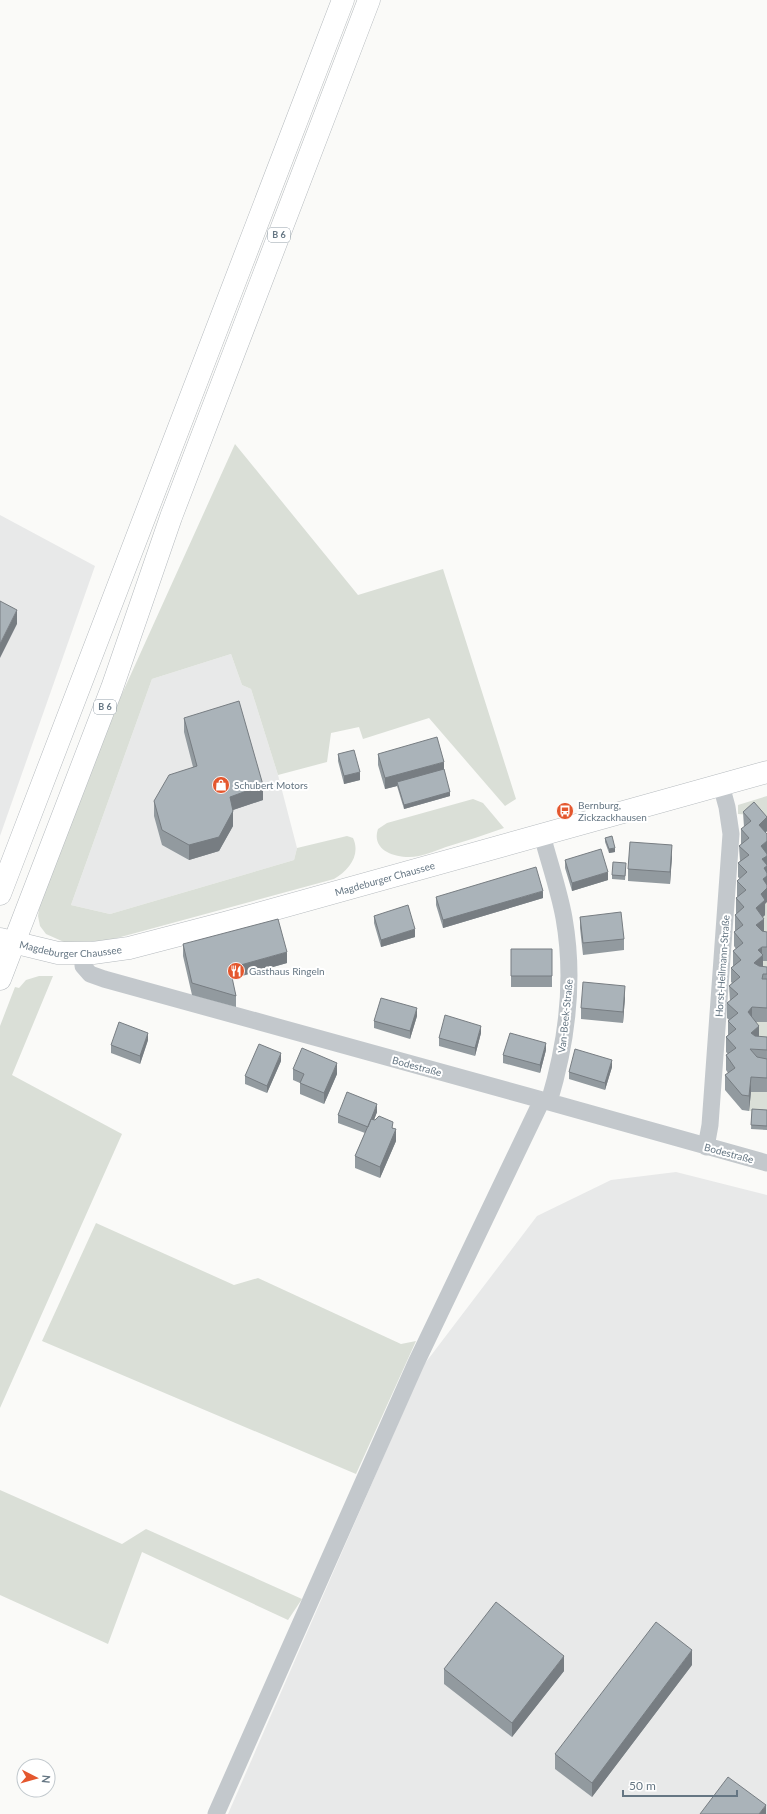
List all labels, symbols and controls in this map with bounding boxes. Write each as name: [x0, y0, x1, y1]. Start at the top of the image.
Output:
road number: B 6: [268, 228, 290, 242]
road number: B 6: [94, 700, 116, 714]
shop icon: Schubert Motors: [211, 775, 231, 795]
place label: Schubert Motors: [234, 779, 308, 791]
place label: Bernburg, Zickzackhausen: [578, 799, 647, 823]
bus stop icon: Bernburg, Zickzackhausen: [555, 801, 575, 821]
street label: Magdeburger Chaussee: [333, 859, 436, 898]
street label: Horst-Heilmann-Straße: [712, 915, 732, 1017]
street label: Magdeburger Chaussee: [18, 938, 123, 959]
restaurant icon: Gasthaus Ringeln: [226, 961, 246, 981]
place label: Gasthaus Ringeln: [249, 965, 325, 977]
street label: Van-Beek-Straße: [555, 978, 575, 1054]
street label: Bodestraße: [391, 1054, 443, 1078]
street label: Bodestraße: [703, 1141, 755, 1165]
north arrow: [16, 1758, 56, 1798]
scale bar: [623, 1772, 737, 1798]
text: N: [40, 1774, 53, 1784]
text: 50 m: [629, 1778, 656, 1793]

